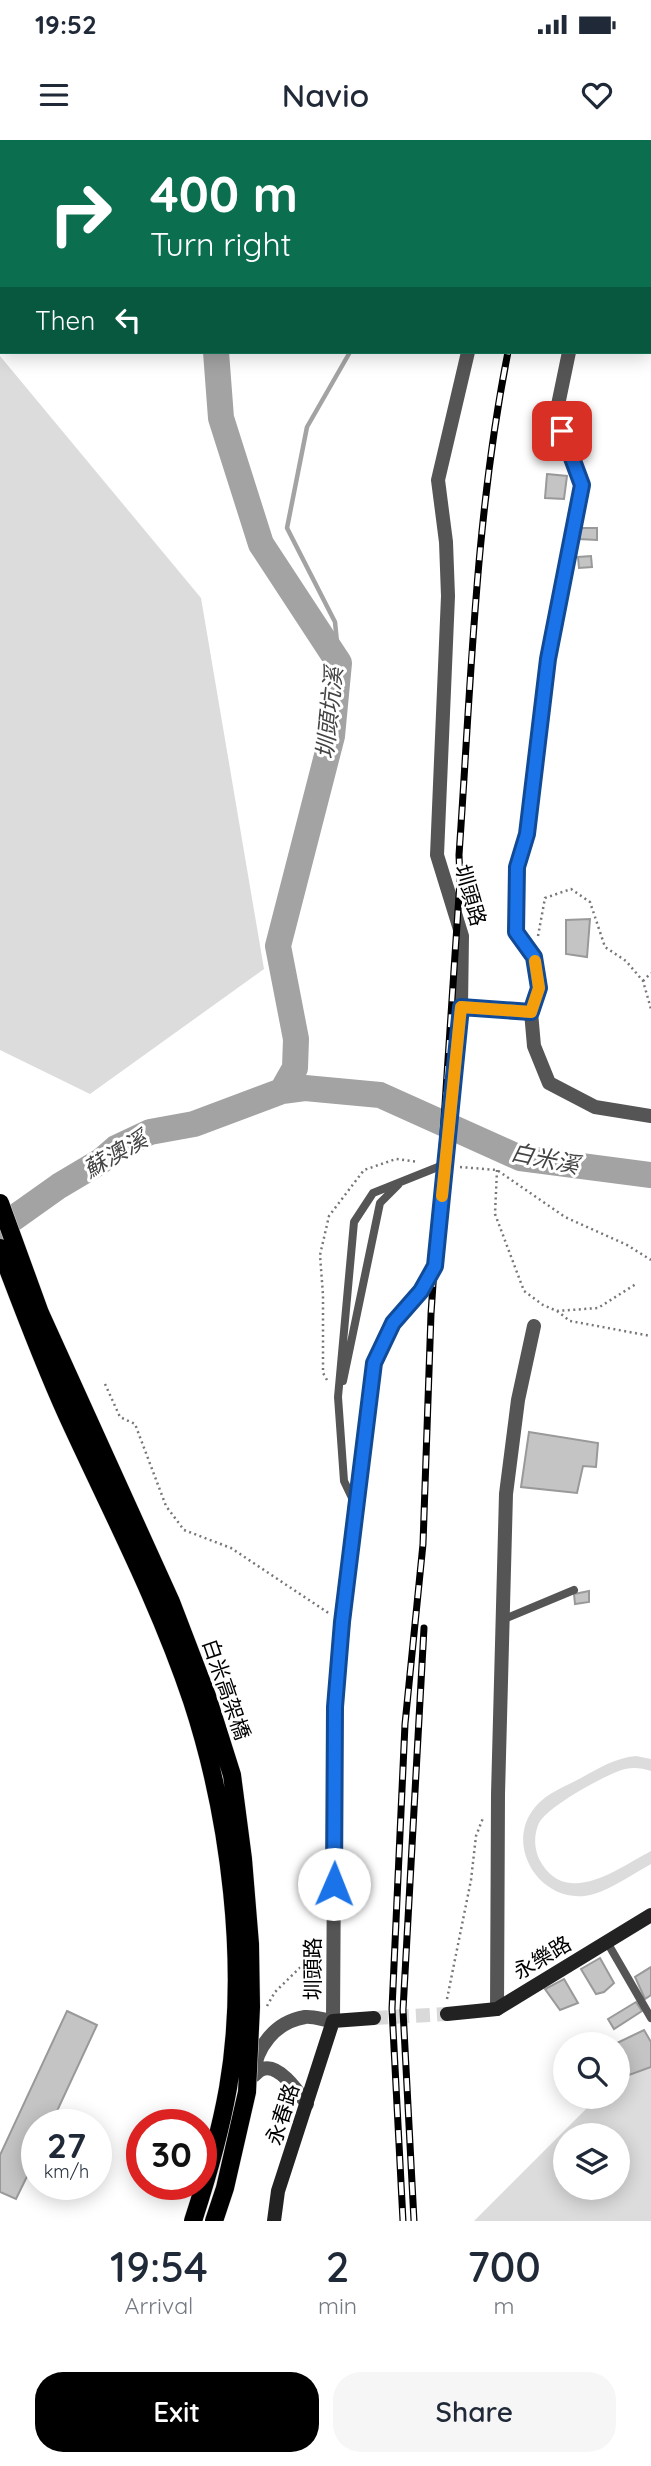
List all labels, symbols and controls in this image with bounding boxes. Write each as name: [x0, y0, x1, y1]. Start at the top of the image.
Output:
text: 19:52: [35, 8, 97, 41]
text: Navio: [282, 75, 369, 115]
icon: menu: [35, 76, 73, 114]
icon: heart: [578, 76, 616, 114]
text: 400 m: [150, 163, 298, 224]
icon: right: [35, 168, 126, 259]
text: Turn right: [150, 224, 291, 264]
icon: left: [109, 301, 147, 339]
text: Then: [35, 304, 95, 337]
pin: [532, 401, 592, 461]
icon: arrive: [543, 412, 581, 450]
water label: 圳頭坑溪: [310, 663, 349, 760]
street label: 圳頭路: [450, 861, 492, 929]
water label: 蘇澳溪: [78, 1123, 155, 1184]
water label: 白米溪: [508, 1137, 585, 1180]
street label: 白米高架橋: [198, 1635, 256, 1743]
position arrow: [297, 1847, 371, 1921]
street label: 永樂路: [508, 1930, 576, 1984]
street label: 圳頭路: [299, 1938, 325, 2001]
map controls: [553, 2032, 630, 2200]
button: search: [553, 2032, 630, 2109]
street label: 永春路: [260, 2080, 304, 2148]
speed limit sign: 30: [126, 2109, 217, 2200]
text: 27: [47, 2123, 86, 2167]
button: layers: [553, 2123, 630, 2200]
text: km/h: [44, 2160, 89, 2183]
text: 19:54: [110, 2240, 208, 2293]
text: 2: [326, 2240, 349, 2293]
text: 700: [467, 2240, 541, 2293]
text: Arrival: [125, 2291, 193, 2320]
text: min: [318, 2291, 357, 2320]
text: m: [494, 2291, 515, 2320]
button: Exit: [35, 2372, 319, 2452]
button: Share: [333, 2372, 616, 2452]

